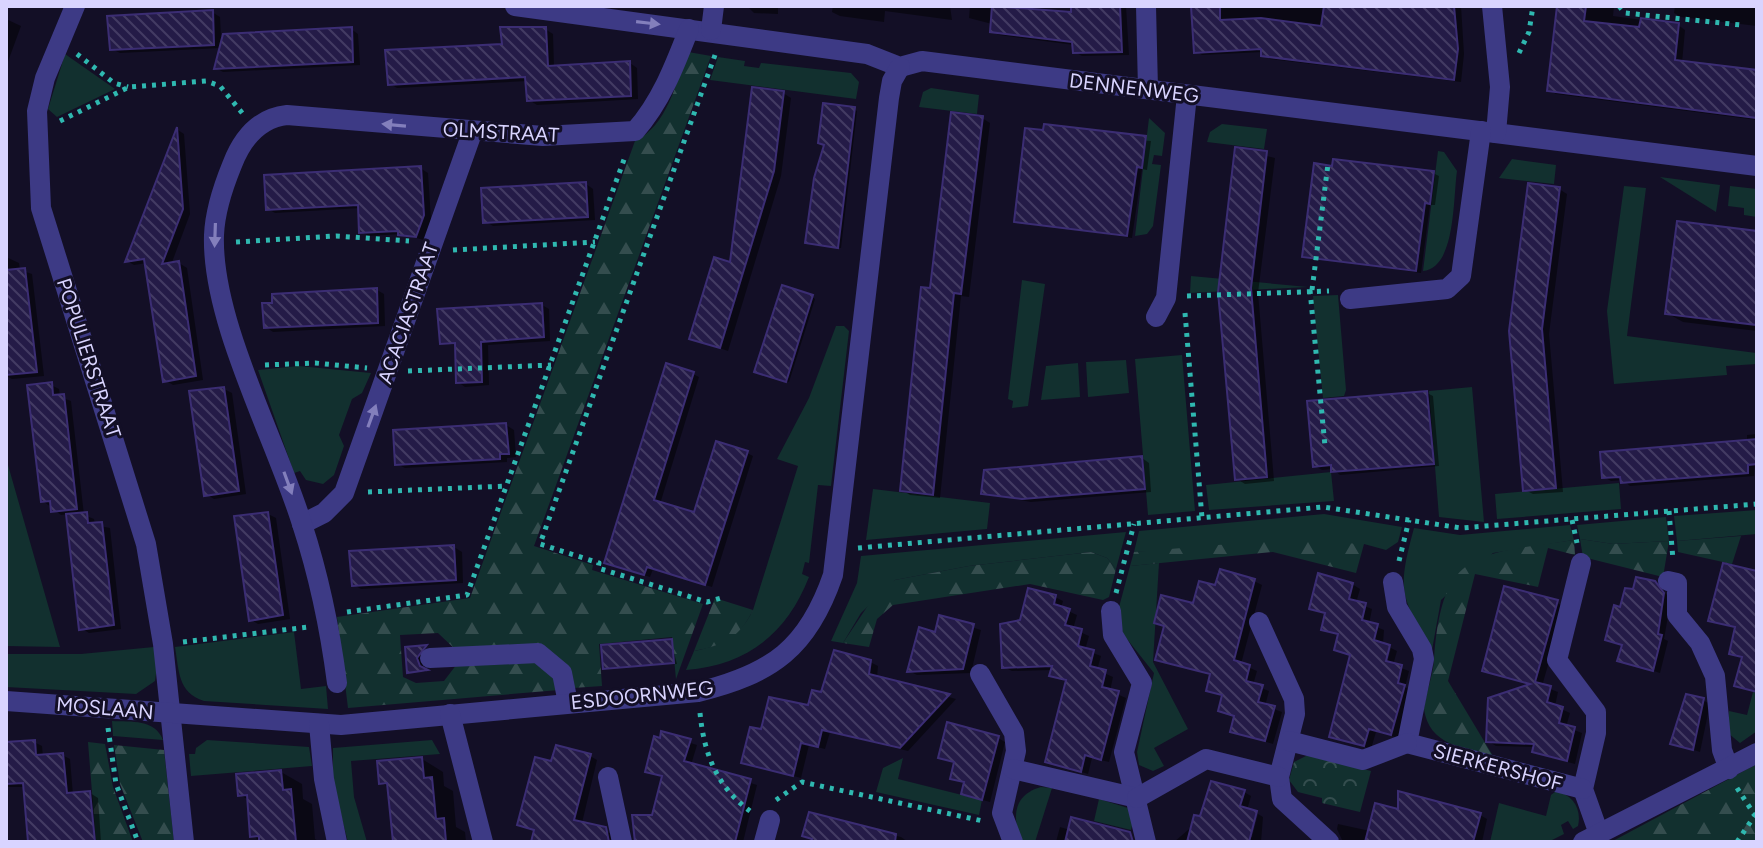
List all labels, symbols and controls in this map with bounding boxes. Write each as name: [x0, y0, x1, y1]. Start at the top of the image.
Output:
one-way arrow: [635, 17, 660, 30]
street label: DENNENWEG: [1068, 68, 1200, 108]
street label: OLMSTRAAT: [442, 117, 560, 147]
one-way arrow: [382, 119, 407, 132]
one-way arrow: [209, 223, 222, 248]
street label: ACACIASTRAAT: [373, 239, 443, 387]
street label: POPULIERSTRAAT: [52, 275, 126, 441]
one-way arrow: [366, 404, 378, 428]
one-way arrow: [282, 471, 294, 495]
street label: ESDOORNWEG: [570, 676, 714, 714]
street label: MOSLAAN: [55, 692, 155, 724]
street label: SIERKERSHOF: [1431, 738, 1565, 796]

